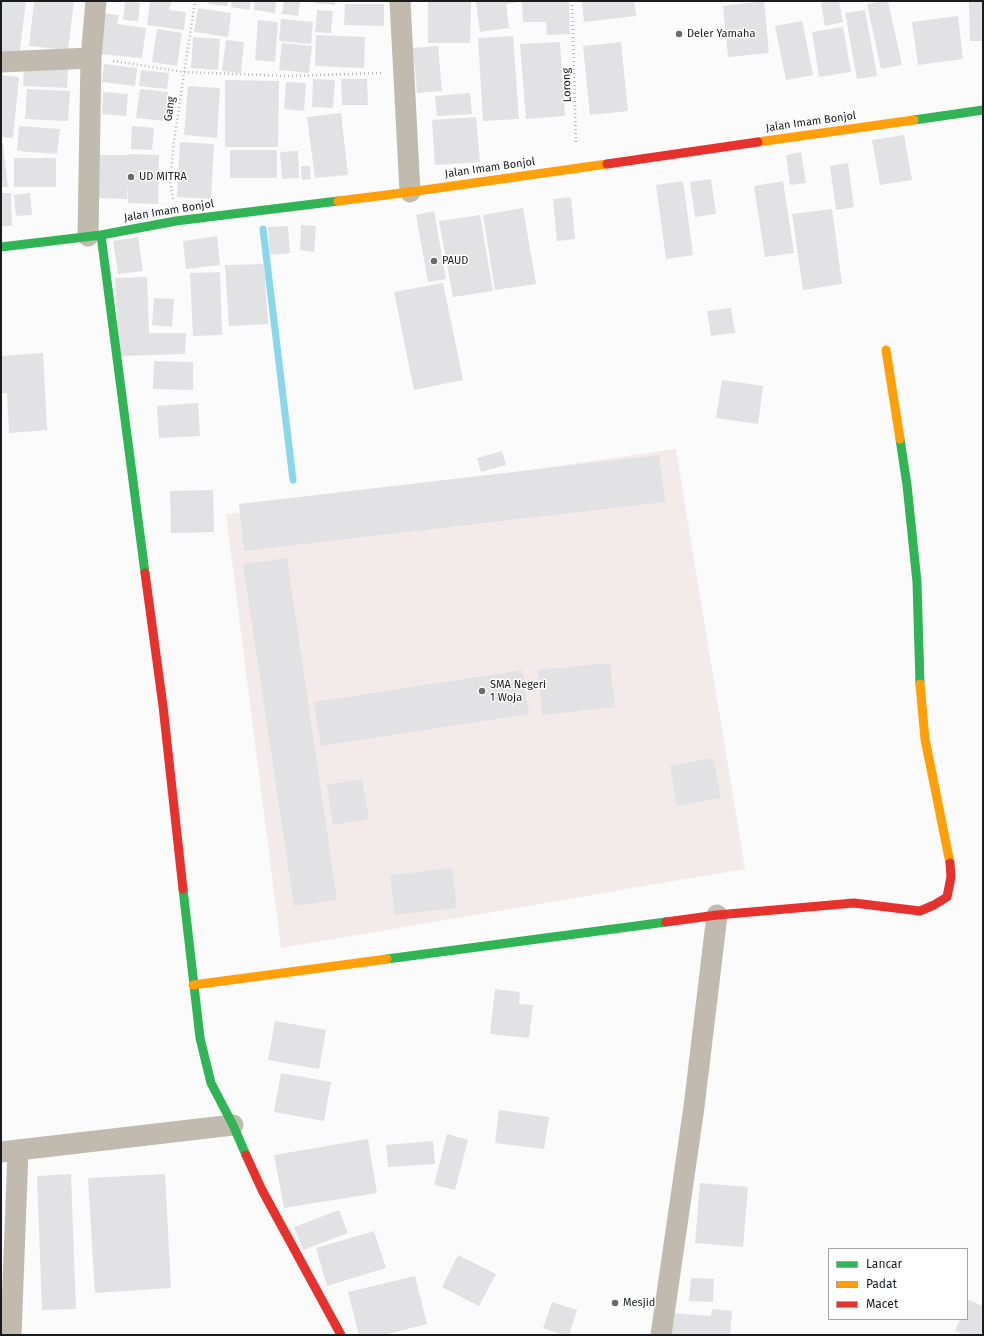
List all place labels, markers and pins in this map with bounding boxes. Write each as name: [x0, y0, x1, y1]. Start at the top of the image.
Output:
place label: Deler Yamaha: [687, 27, 755, 41]
marker: Deler Yamaha: [674, 29, 684, 39]
place label: UD MITRA: [139, 170, 187, 184]
marker: UD MITRA: [126, 172, 136, 182]
place label: PAUD: [442, 254, 468, 268]
marker: PAUD: [429, 256, 439, 266]
place label: SMA Negeri 1 Woja: [490, 678, 546, 704]
marker: SMA Negeri 1 Woja: [477, 686, 487, 696]
place label: Mesjid: [623, 1296, 655, 1310]
marker: Mesjid: [610, 1298, 620, 1308]

